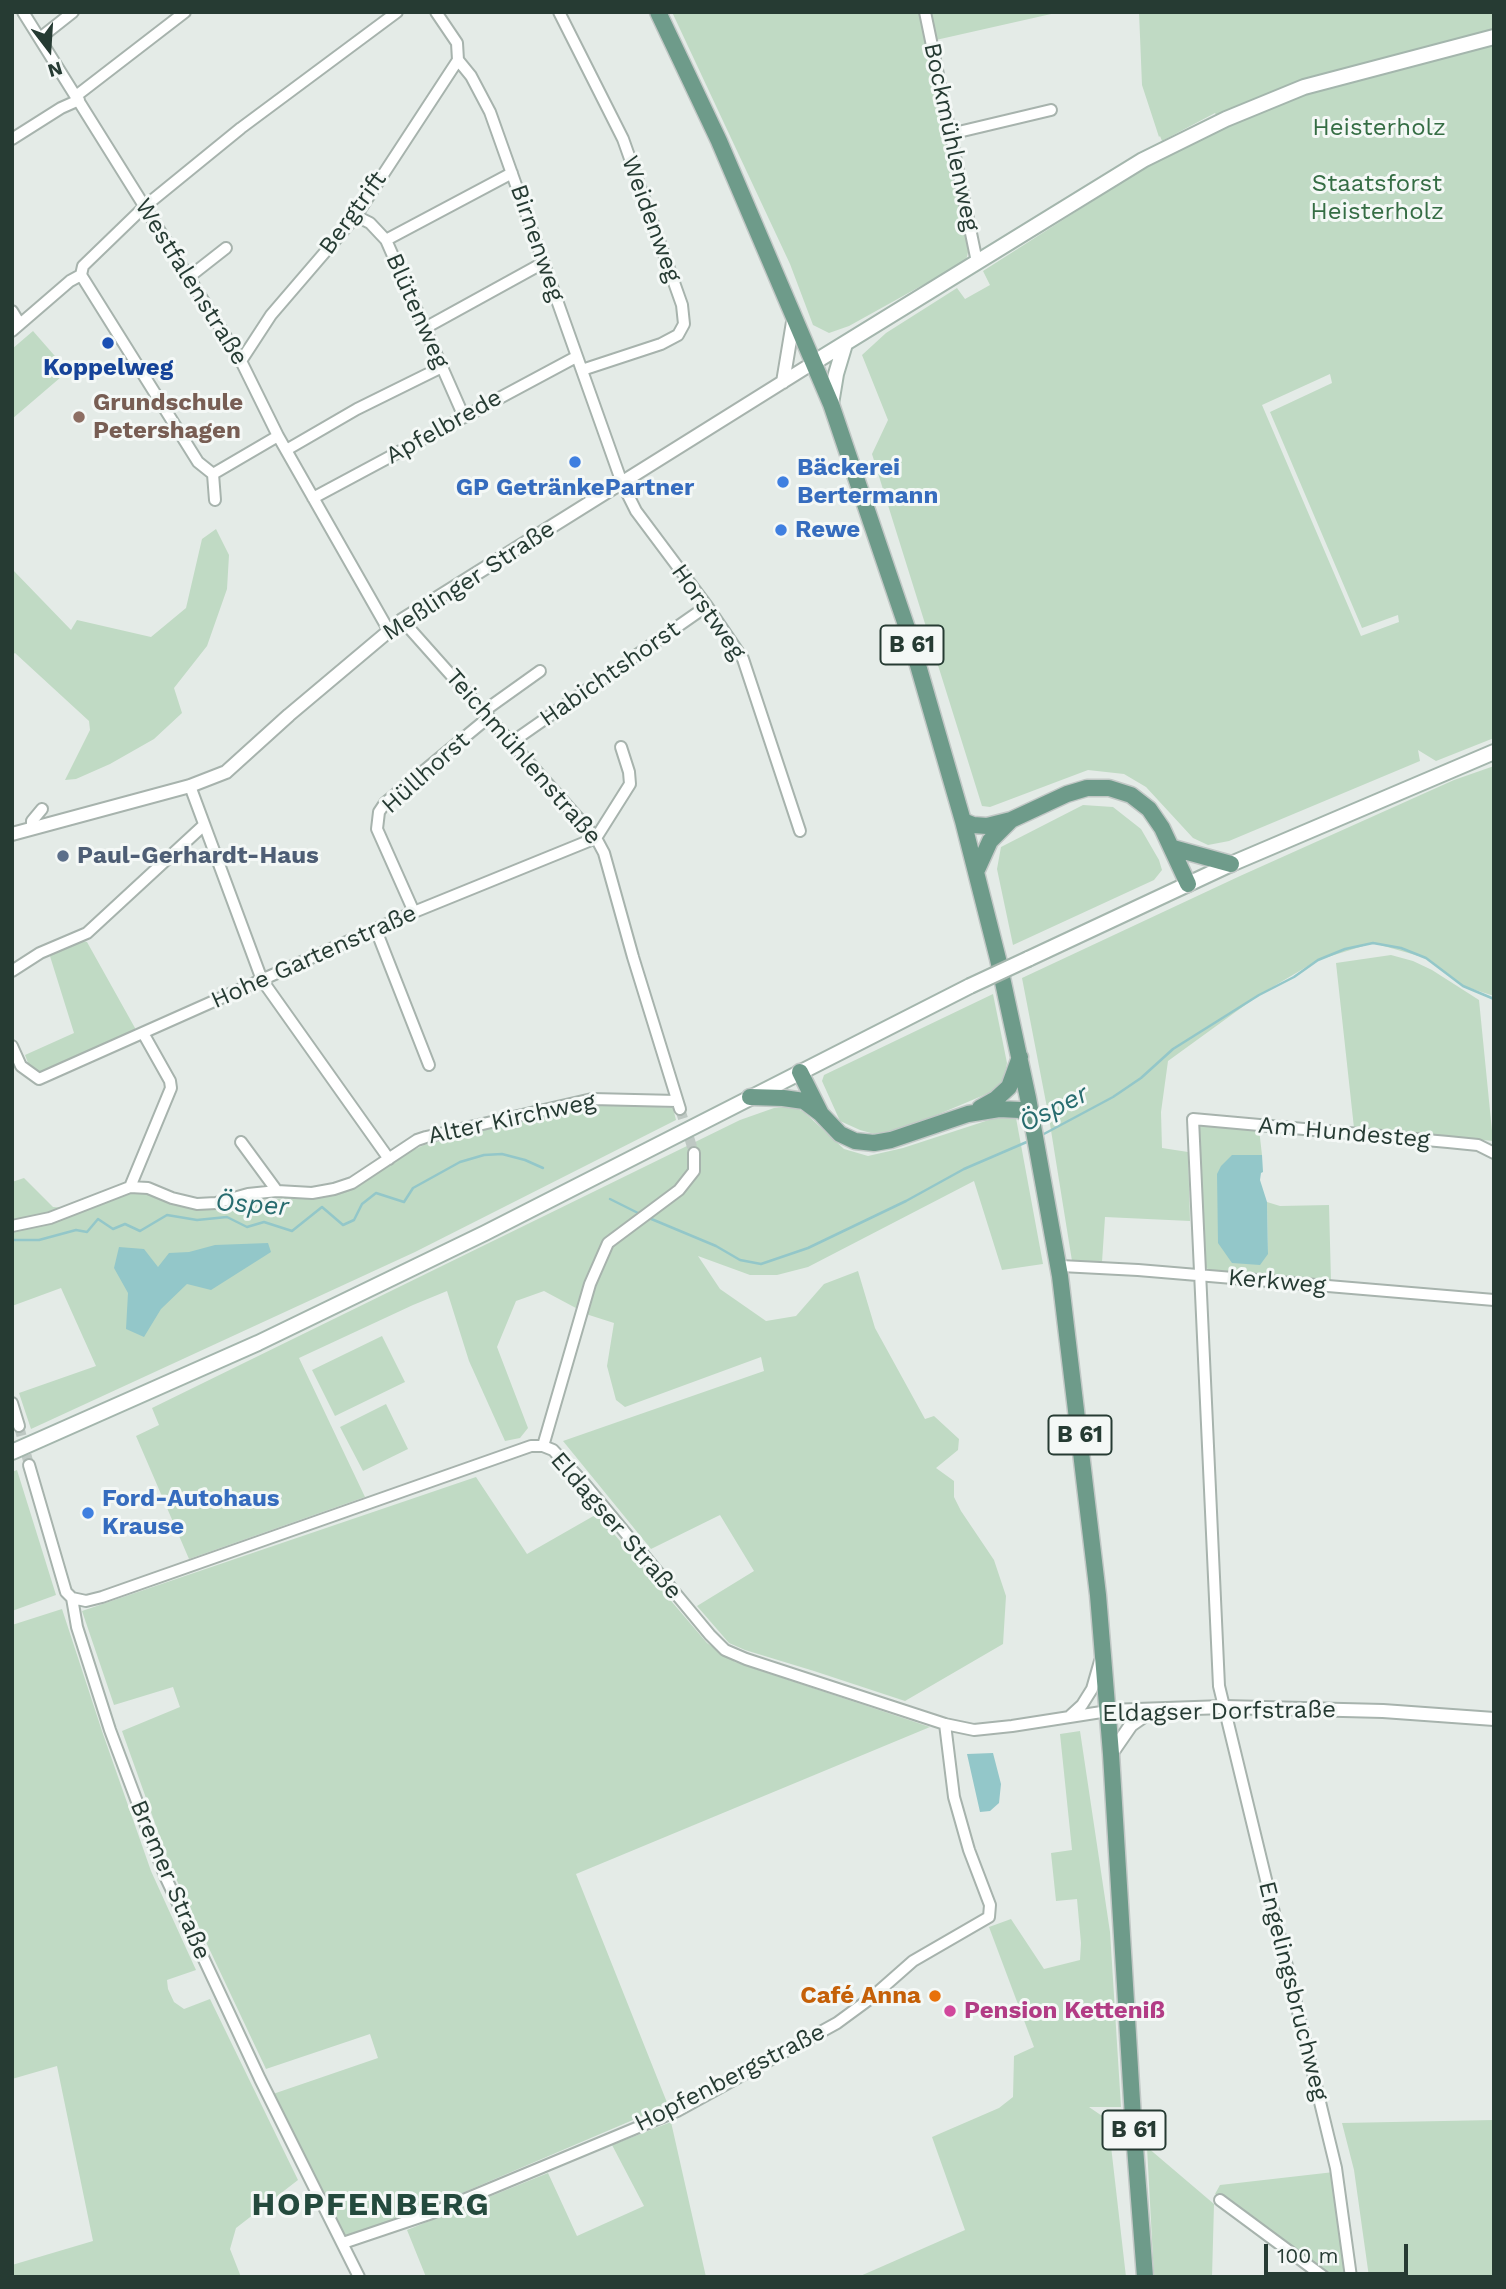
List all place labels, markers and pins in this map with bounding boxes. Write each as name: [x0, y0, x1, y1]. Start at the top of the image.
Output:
marker: Koppelweg: [100, 335, 116, 351]
place label: Koppelweg: [43, 354, 173, 382]
place label: Grundschule Petershagen: [93, 389, 243, 445]
marker: Grundschule Petershagen: [71, 409, 87, 425]
marker: GP GetränkePartner: [567, 454, 583, 470]
place label: Bäckerei Bertermann: [797, 454, 938, 510]
place label: GP GetränkePartner: [456, 474, 694, 502]
marker: Bäckerei Bertermann: [775, 474, 791, 490]
place label: Rewe: [795, 516, 860, 544]
marker: Rewe: [773, 522, 789, 538]
place label: Paul-Gerhardt-Haus: [77, 842, 319, 870]
marker: Paul-Gerhardt-Haus: [55, 848, 71, 864]
place label: Ford-Autohaus Krause: [102, 1485, 280, 1541]
marker: Ford-Autohaus Krause: [80, 1505, 96, 1521]
place label: Café Anna: [800, 1982, 921, 2010]
marker: Café Anna: [927, 1988, 943, 2004]
place label: Pension Ketteniß: [964, 1997, 1165, 2025]
marker: Pension Ketteniß: [942, 2003, 958, 2019]

